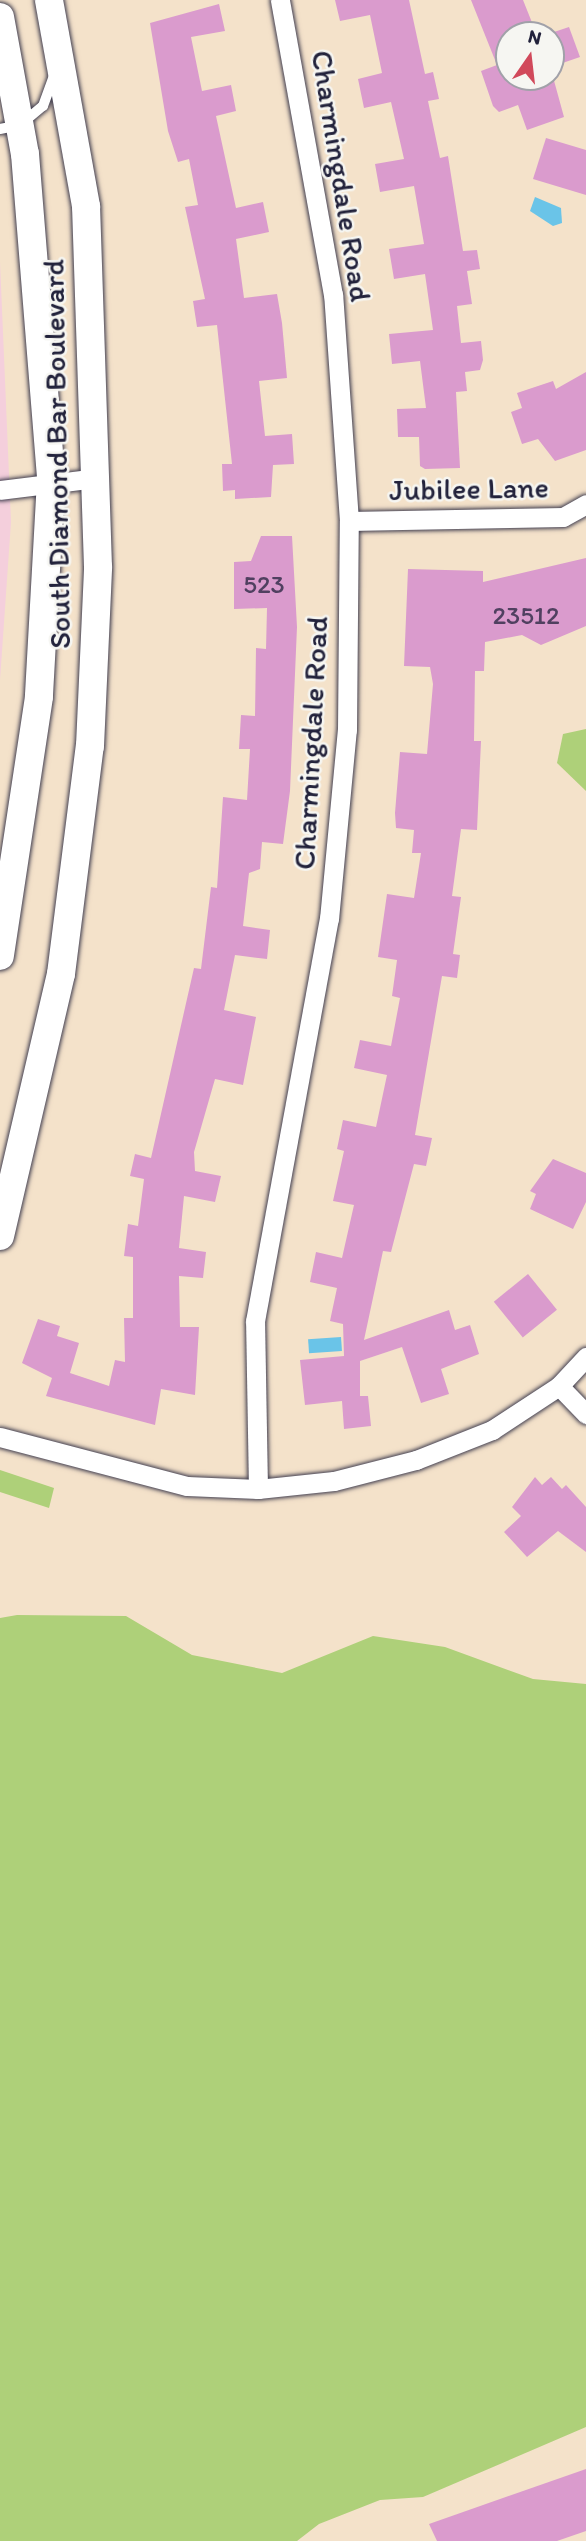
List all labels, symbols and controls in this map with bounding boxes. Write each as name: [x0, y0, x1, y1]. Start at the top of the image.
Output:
north arrow: [495, 21, 565, 91]
text: N: [526, 24, 544, 50]
street label: Charmingdale Road: [303, 48, 379, 304]
street label: South Diamond Bar Boulevard: [36, 259, 78, 649]
street label: Jubilee Lane: [389, 470, 549, 508]
house number: 523: [243, 569, 285, 601]
house number: 23512: [492, 600, 560, 632]
street label: Charmingdale Road: [286, 615, 336, 871]

